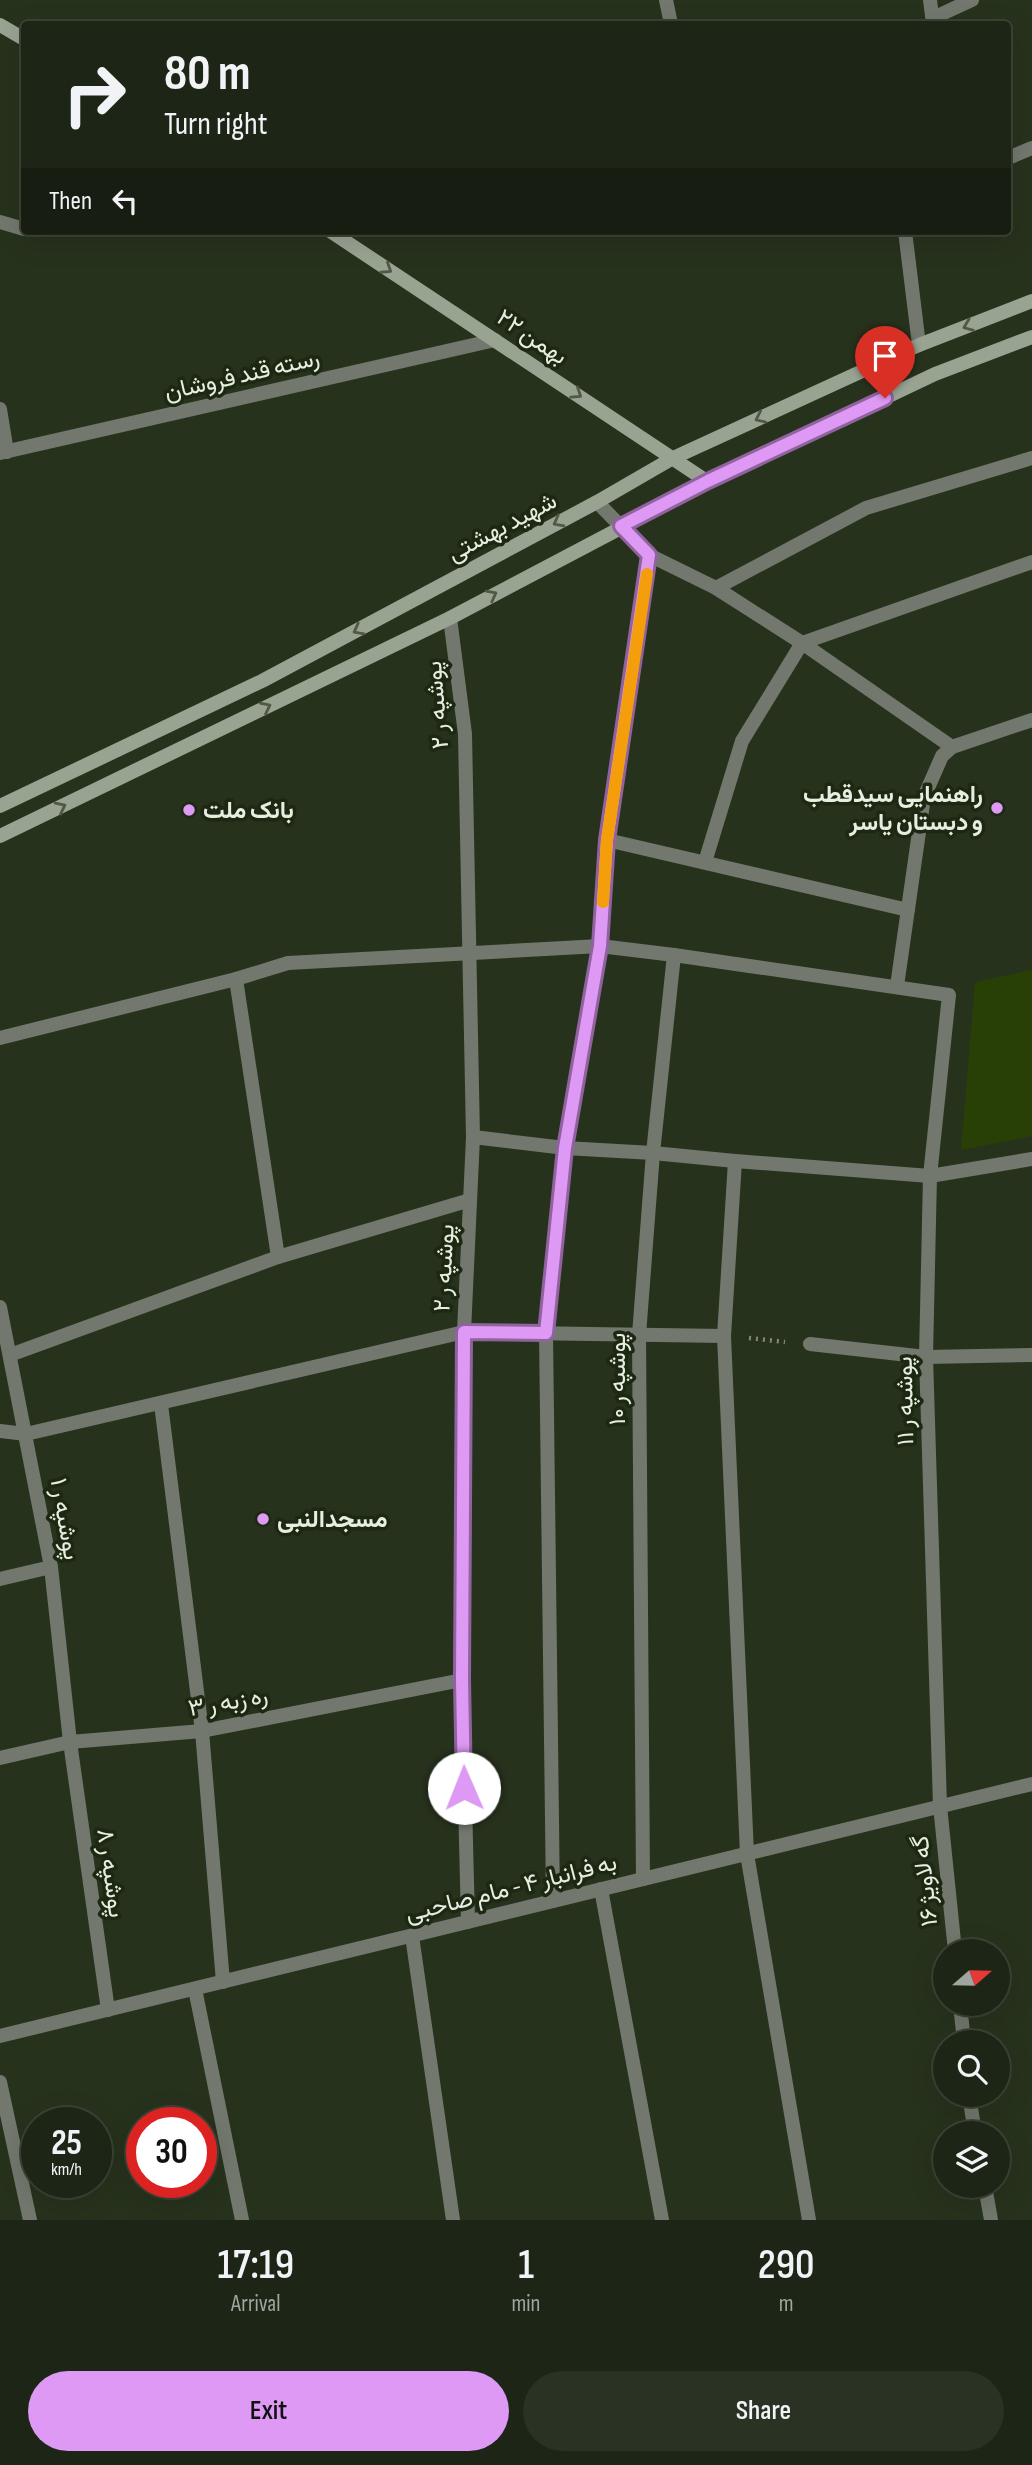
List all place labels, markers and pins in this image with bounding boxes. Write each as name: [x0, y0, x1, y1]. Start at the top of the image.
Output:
pin: [855, 326, 915, 398]
place label: راهنمایی سیدقطب و دبستان یاسر: [803, 780, 983, 837]
place label: بانک ملت: [203, 796, 294, 825]
marker: راهنمایی سیدقطب و دبستان یاسر: [989, 800, 1005, 816]
marker: بانک ملت: [181, 802, 197, 818]
place label: مسجدالنبی: [277, 1505, 388, 1534]
marker: مسجدالنبی: [255, 1511, 271, 1527]

